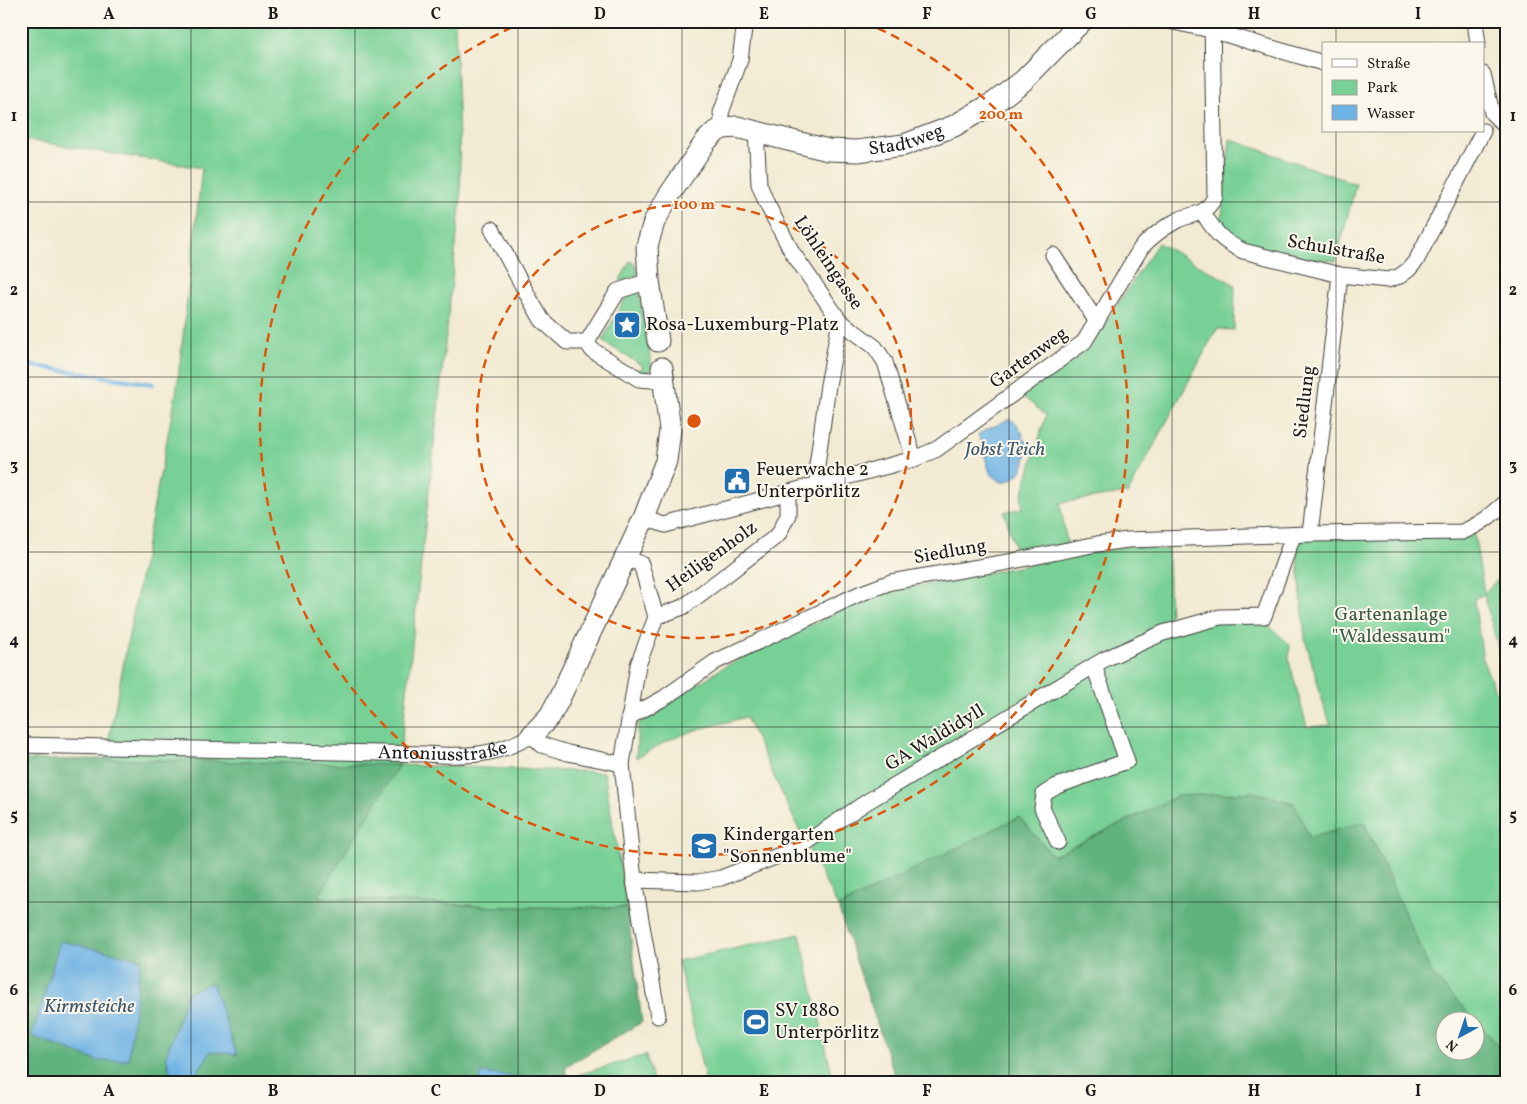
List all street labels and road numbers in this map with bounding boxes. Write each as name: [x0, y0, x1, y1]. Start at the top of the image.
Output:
street label: Stadtweg: [867, 118, 948, 162]
street label: Löhleingasse: [787, 211, 869, 315]
street label: Schulstraße: [1285, 229, 1387, 271]
street label: Gartenweg: [985, 321, 1073, 395]
street label: Siedlung: [1288, 364, 1322, 440]
street label: Heiligenholz: [661, 515, 763, 599]
street label: Siedlung: [912, 533, 988, 571]
street label: GA Waldidyll: [880, 698, 990, 778]
street label: Antoniusstraße: [378, 735, 511, 768]

